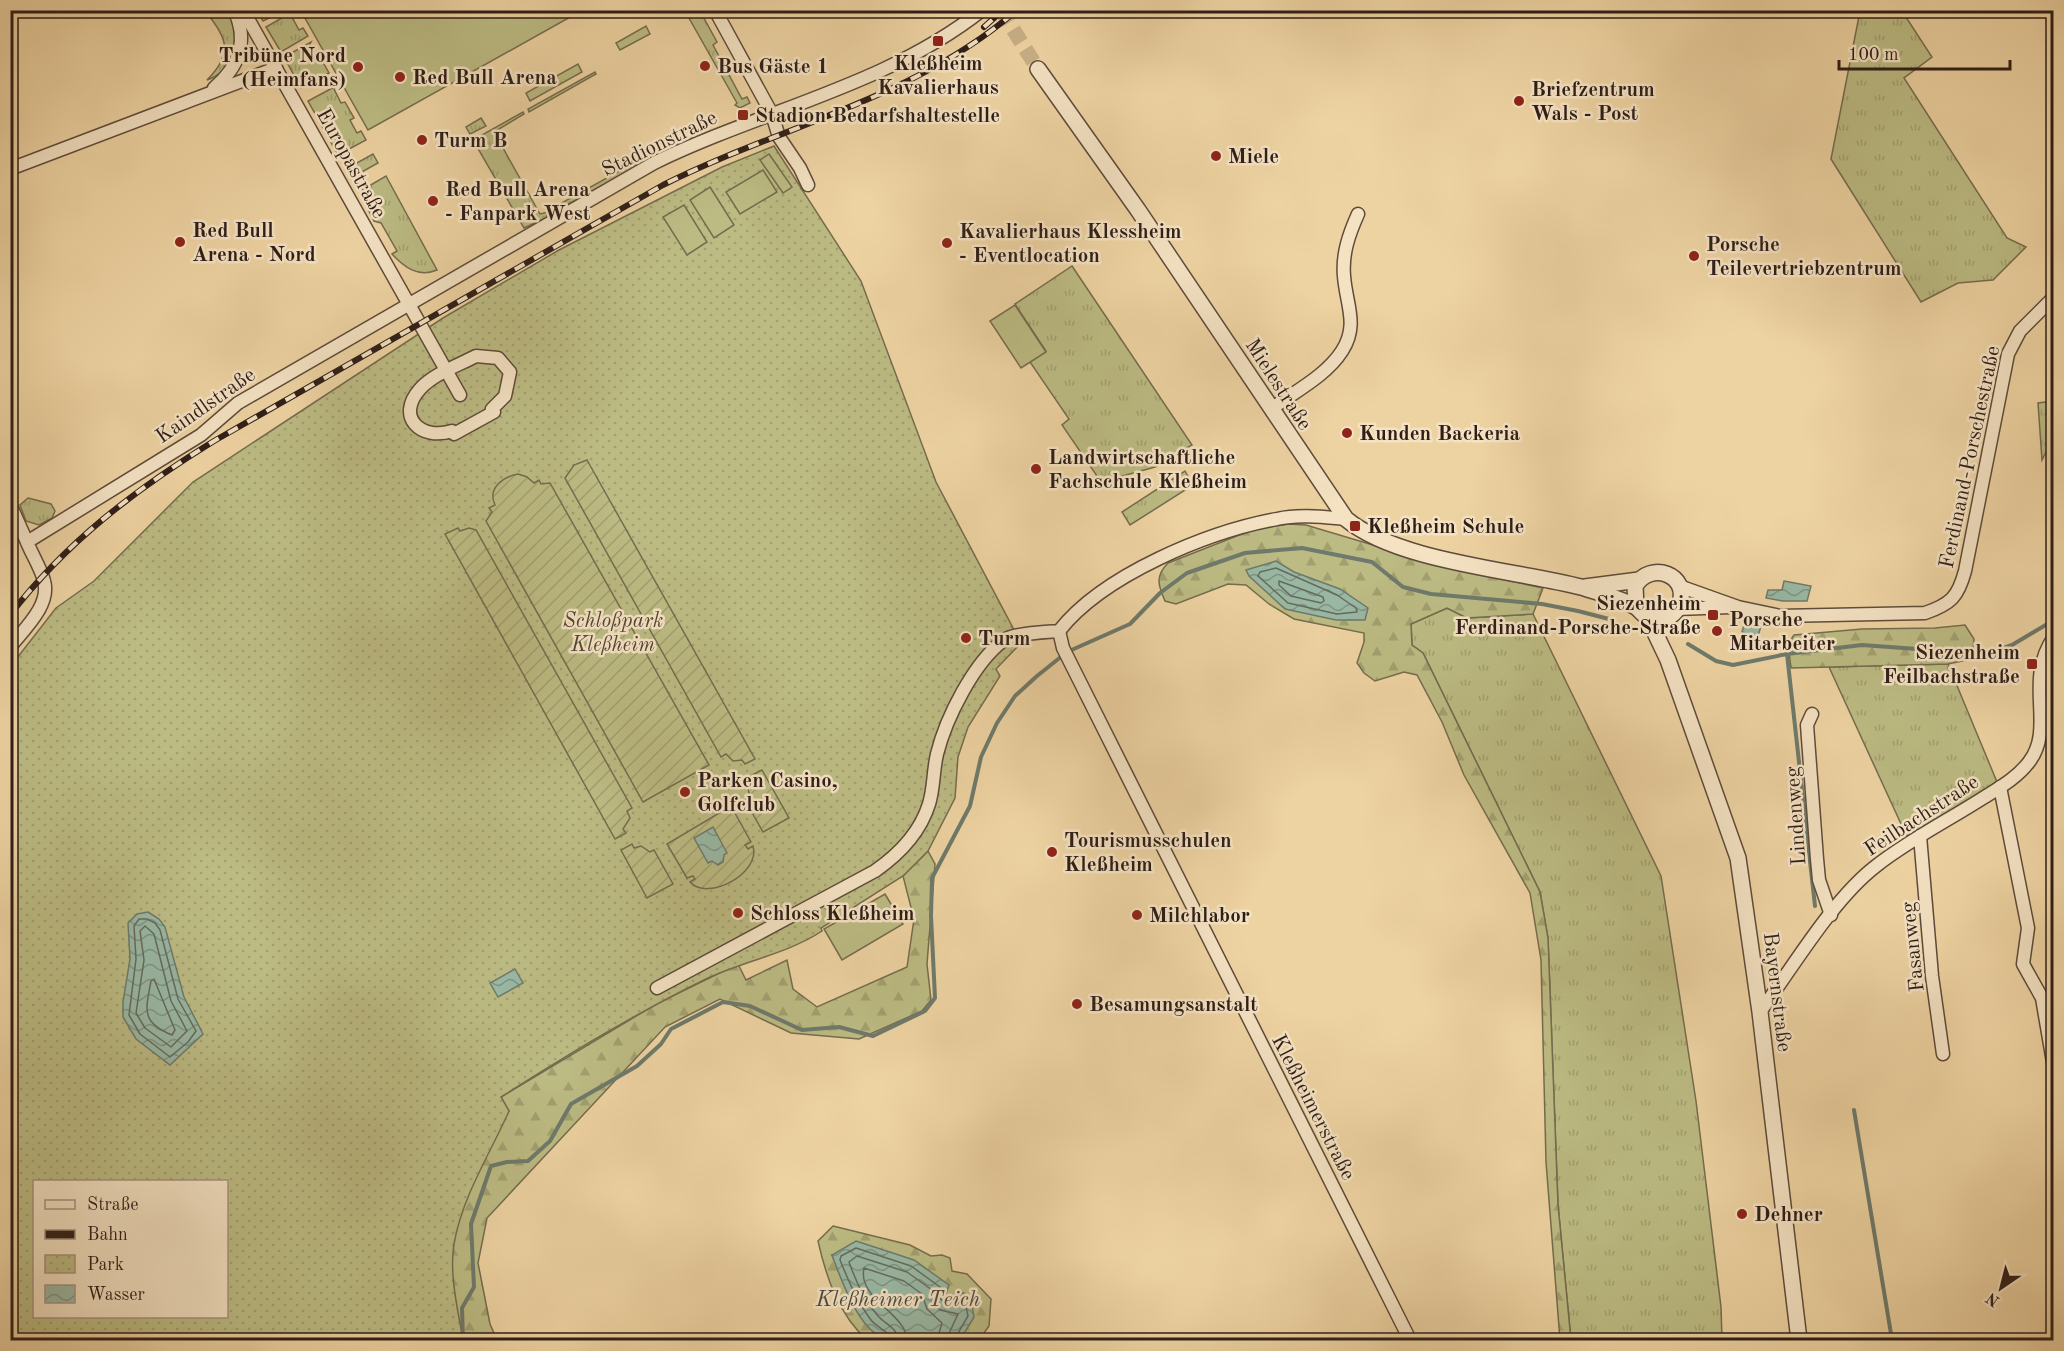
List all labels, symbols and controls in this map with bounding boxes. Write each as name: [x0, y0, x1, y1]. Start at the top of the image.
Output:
scale bar: [1839, 33, 2010, 71]
marker: Kleßheim Kavalierhaus: [931, 34, 945, 48]
place label: Tribüne Nord (Heimfans): [218, 46, 346, 91]
text: 100 m: [1848, 46, 1899, 64]
place label: Kleßheim Kavalierhaus: [877, 54, 999, 99]
place label: Bus Gäste 1: [717, 57, 829, 78]
marker: Bus Gäste 1: [698, 59, 712, 73]
marker: Tribüne Nord (Heimfans): [351, 60, 365, 74]
place label: Red Bull Arena: [412, 68, 557, 89]
marker: Red Bull Arena: [393, 70, 407, 84]
place label: Briefzentrum Wals - Post: [1531, 80, 1655, 125]
marker: Briefzentrum Wals - Post: [1512, 94, 1526, 108]
street label: Europastraße: [312, 105, 389, 222]
place label: Stadion Bedarfshaltestelle: [755, 106, 1000, 127]
street label: Stadionstraße: [599, 107, 721, 181]
marker: Stadion Bedarfshaltestelle: [736, 108, 750, 122]
place label: Turm B: [434, 131, 507, 152]
marker: Turm B: [415, 133, 429, 147]
place label: Miele: [1228, 147, 1279, 168]
marker: Miele: [1209, 149, 1223, 163]
place label: Red Bull Arena - Fanpark West: [445, 180, 591, 225]
marker: Red Bull Arena - Fanpark West: [426, 194, 440, 208]
place label: Red Bull Arena - Nord: [192, 221, 316, 266]
place label: Kavalierhaus Klessheim - Eventlocation: [959, 222, 1182, 267]
marker: Red Bull Arena - Nord: [173, 235, 187, 249]
place label: Porsche Teilevertriebzentrum: [1706, 235, 1902, 280]
marker: Kavalierhaus Klessheim - Eventlocation: [940, 236, 954, 250]
marker: Porsche Teilevertriebzentrum: [1687, 249, 1701, 263]
street label: Mielestraße: [1240, 335, 1315, 434]
street label: Ferdinand-Porschestraße: [1937, 344, 2004, 571]
street label: Kaindlstraße: [152, 364, 259, 448]
place label: Kunden Backeria: [1359, 424, 1521, 445]
marker: Kunden Backeria: [1340, 426, 1354, 440]
place label: Landwirtschaftliche Fachschule Kleßheim: [1048, 448, 1247, 493]
marker: Landwirtschaftliche Fachschule Kleßheim: [1029, 462, 1043, 476]
place label: Kleßheim Schule: [1367, 517, 1524, 538]
marker: Kleßheim Schule: [1348, 519, 1362, 533]
place label: Siezenheim Ferdinand-Porsche-Straße: [1455, 594, 1701, 639]
marker: Siezenheim Ferdinand-Porsche-Straße: [1706, 608, 1720, 622]
place label: Porsche Mitarbeiter: [1729, 610, 1835, 655]
park label: Schloßpark Kleßheim: [563, 611, 663, 656]
marker: Porsche Mitarbeiter: [1710, 624, 1724, 638]
place label: Turm: [978, 629, 1031, 650]
marker: Turm: [959, 631, 973, 645]
place label: Siezenheim Feilbachstraße: [1883, 643, 2020, 688]
marker: Siezenheim Feilbachstraße: [2025, 657, 2039, 671]
street label: Lindenweg: [1783, 765, 1810, 866]
place label: Parken Casino, Golfclub: [697, 771, 838, 816]
street label: Feilbachstraße: [1861, 772, 1983, 861]
marker: Parken Casino, Golfclub: [678, 785, 692, 799]
place label: Tourismusschulen Kleßheim: [1064, 831, 1232, 876]
marker: Tourismusschulen Kleßheim: [1045, 845, 1059, 859]
street label: Fasanweg: [1898, 900, 1929, 993]
place label: Schloss Kleßheim: [750, 904, 915, 925]
marker: Schloss Kleßheim: [731, 906, 745, 920]
place label: Milchlabor: [1149, 906, 1250, 927]
marker: Milchlabor: [1130, 908, 1144, 922]
street label: Bayernstraße: [1759, 931, 1794, 1053]
place label: Besamungsanstalt: [1089, 995, 1258, 1016]
marker: Besamungsanstalt: [1070, 997, 1084, 1011]
street label: Kleßheimerstraße: [1267, 1032, 1358, 1184]
legend: [33, 1180, 228, 1318]
text: Straße: [87, 1196, 138, 1214]
place label: Dehner: [1754, 1205, 1823, 1226]
marker: Dehner: [1735, 1207, 1749, 1221]
text: Bahn: [87, 1226, 128, 1244]
text: Park: [87, 1256, 124, 1274]
north arrow: [1971, 1258, 2031, 1318]
text: Wasser: [87, 1286, 146, 1304]
text: N: [1983, 1288, 2003, 1309]
water label: Kleßheimer Teich: [815, 1289, 980, 1311]

